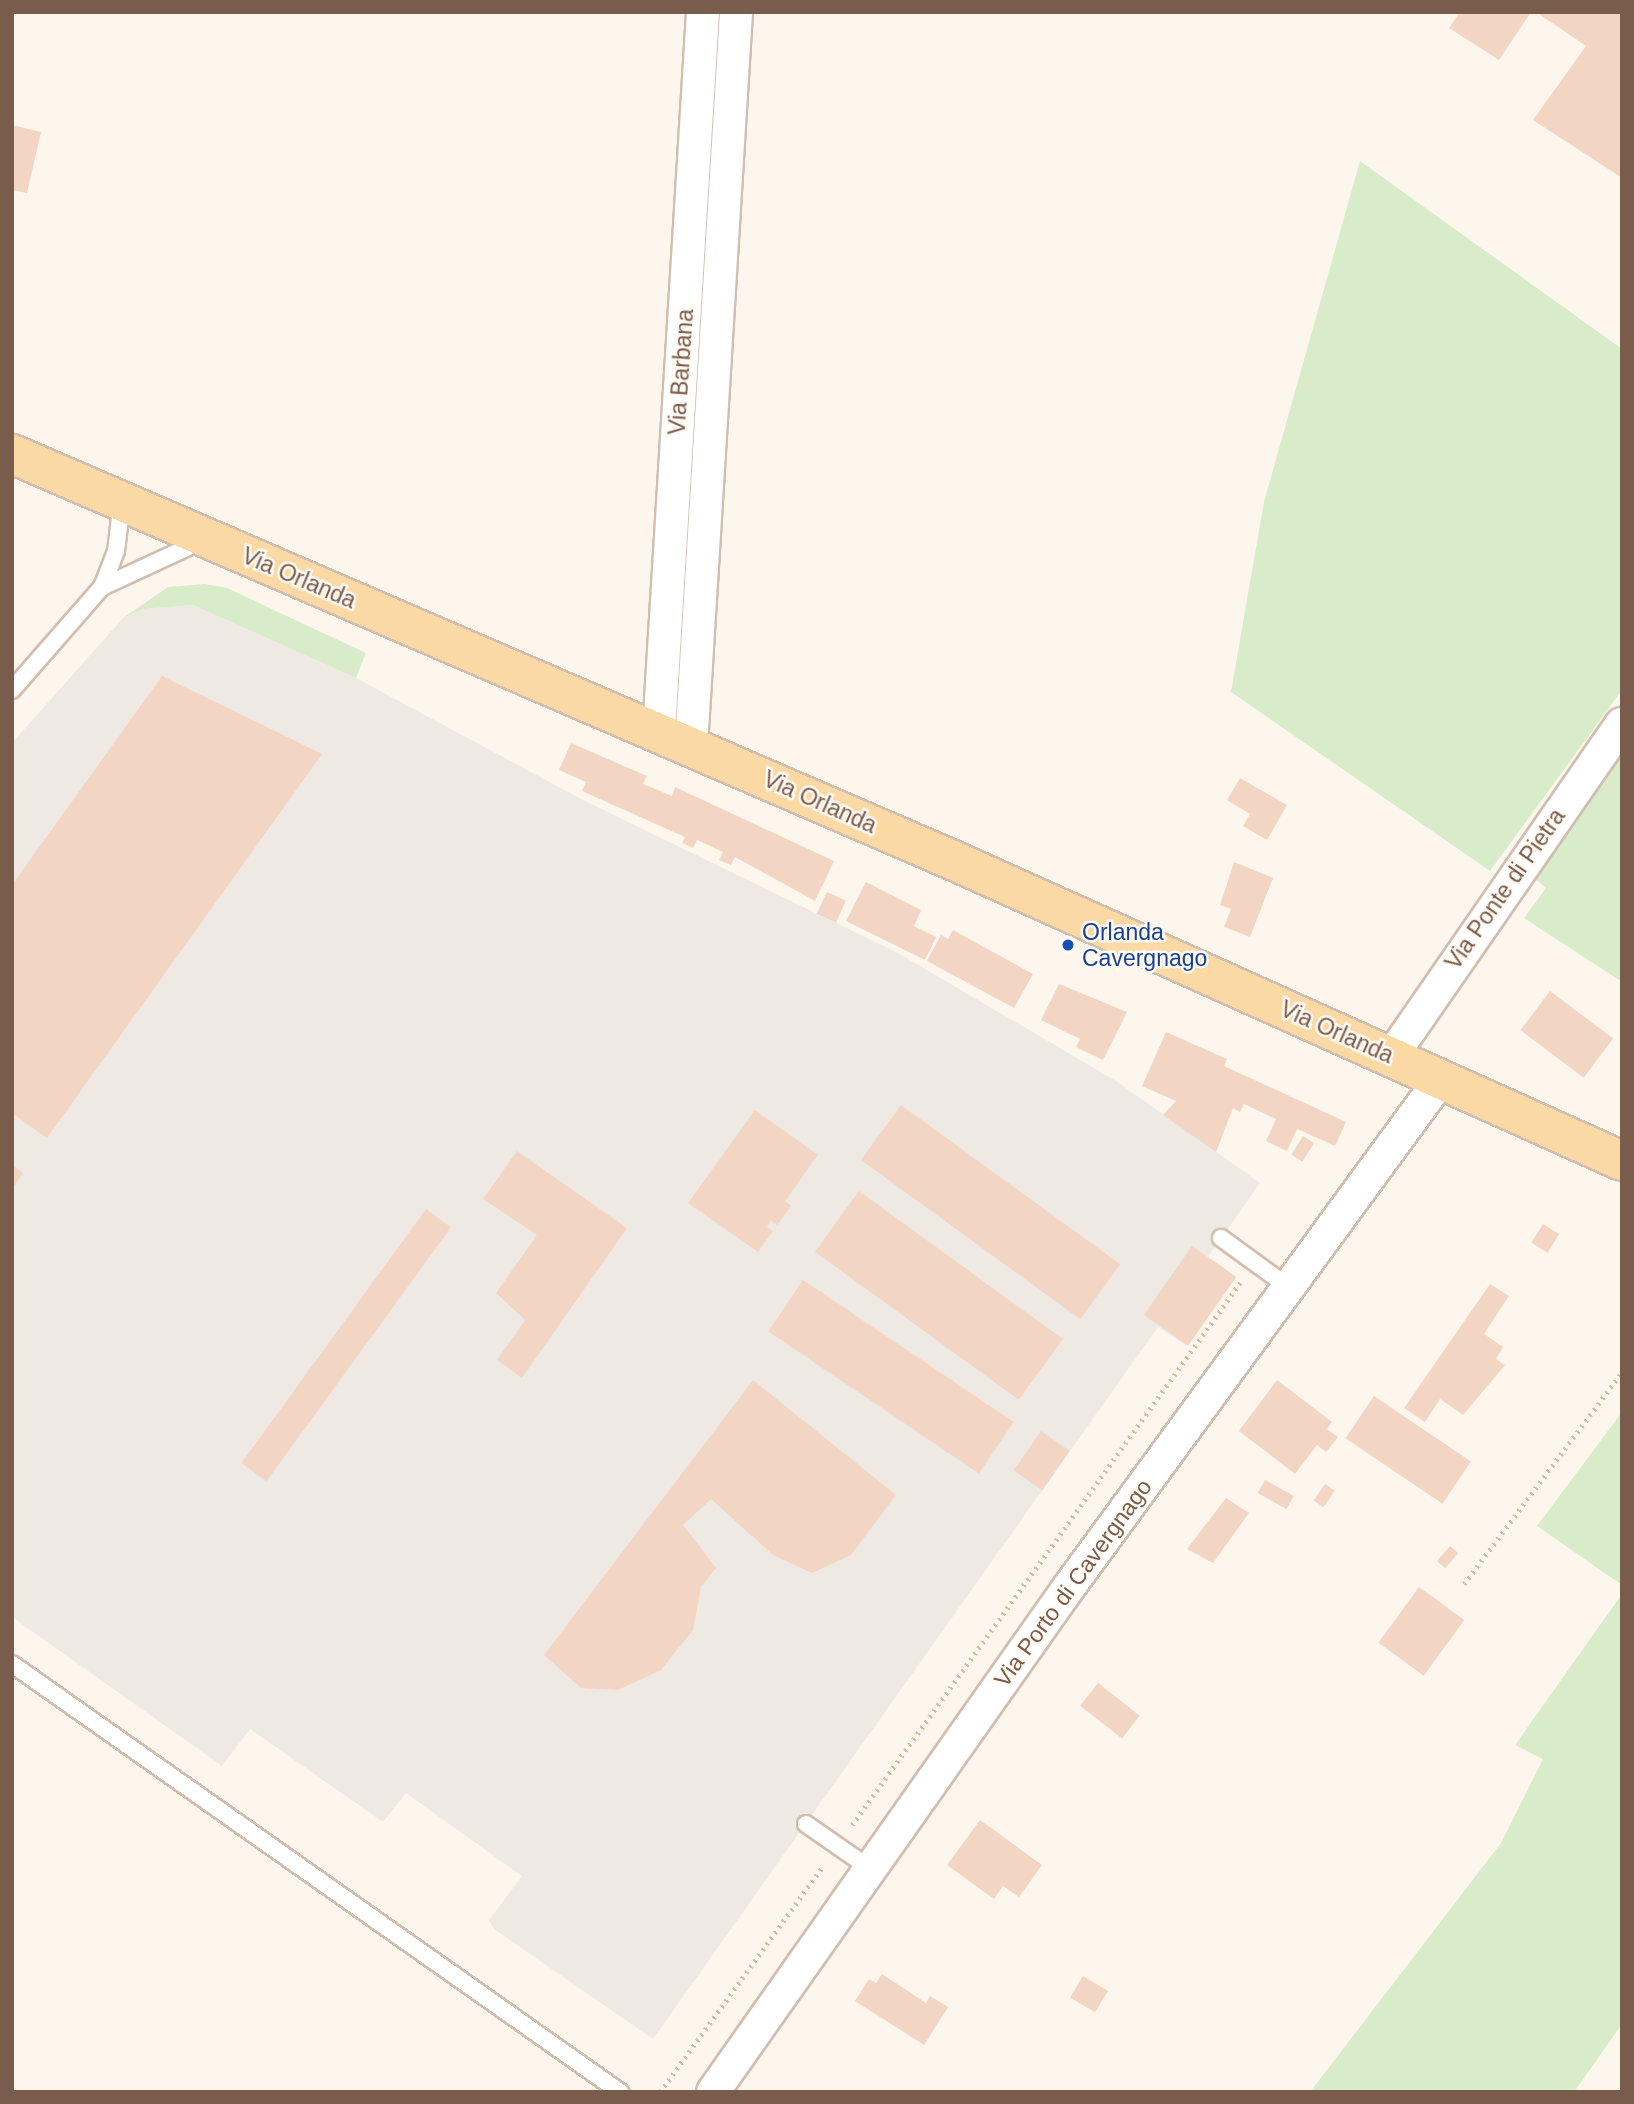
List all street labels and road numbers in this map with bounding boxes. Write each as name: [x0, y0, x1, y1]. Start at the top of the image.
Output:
street label: Via Barbana: [663, 308, 699, 436]
street label: Via Orlanda: [238, 542, 360, 614]
street label: Via Orlanda: [759, 765, 881, 839]
street label: Via Ponte di Pietra: [1439, 803, 1571, 975]
street label: Via Orlanda: [1276, 995, 1398, 1069]
street label: Via Porto di Cavergnago: [988, 1474, 1158, 1692]

